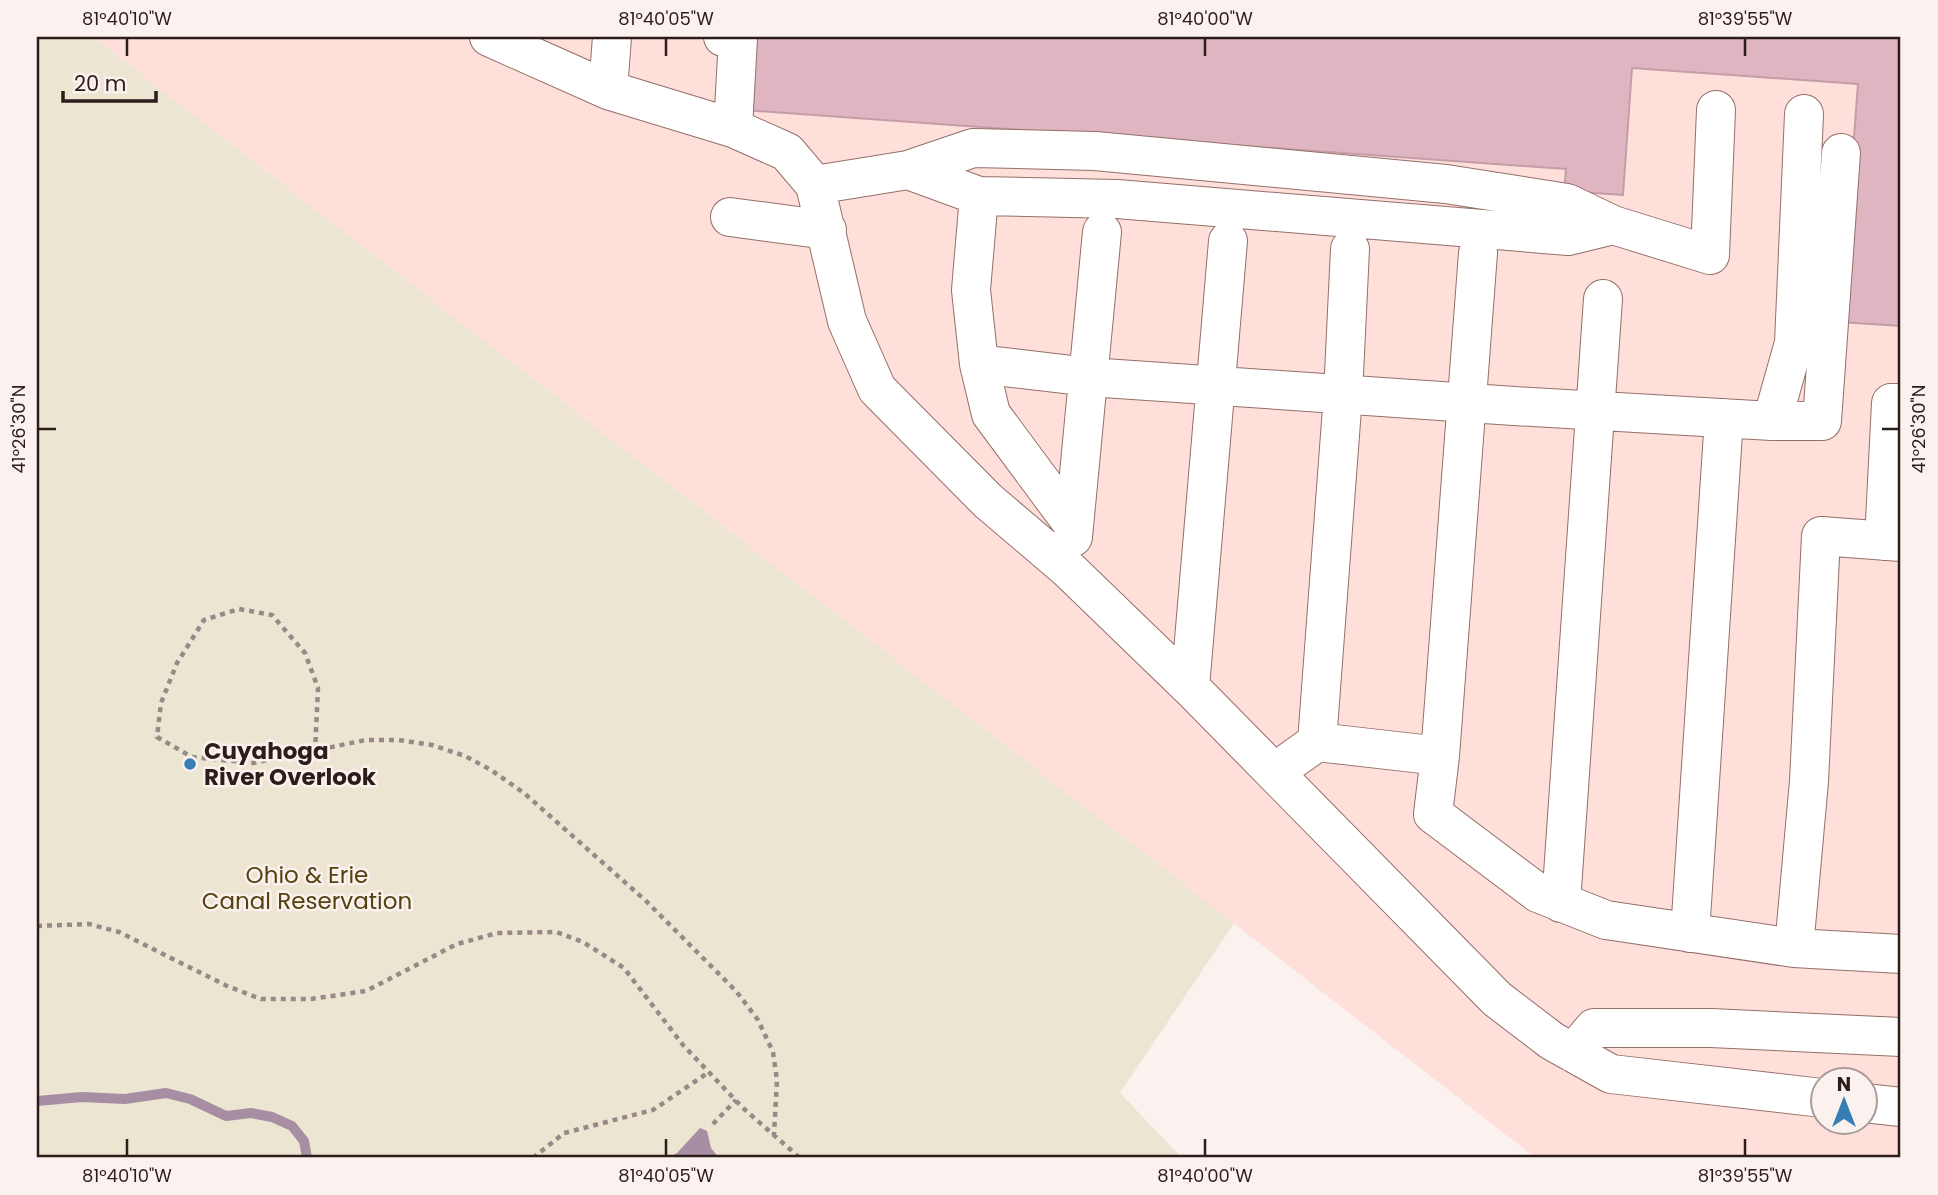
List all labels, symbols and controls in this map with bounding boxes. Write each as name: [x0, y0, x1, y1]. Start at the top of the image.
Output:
text: 81°40'10"W: [82, 6, 172, 31]
text: 81°40'05"W: [618, 6, 714, 31]
text: 81°40'00"W: [1157, 6, 1253, 31]
text: 81°39'55"W: [1698, 6, 1793, 31]
scale bar: [63, 60, 156, 104]
text: 20 m: [74, 69, 127, 98]
text: 41°26'30"N: [6, 385, 31, 473]
text: 41°26'30"N: [1906, 385, 1931, 473]
place label: Cuyahoga River Overlook: [204, 735, 377, 793]
marker: Cuyahoga River Overlook: [182, 756, 198, 772]
park label: Ohio & Erie Canal Reservation: [202, 859, 412, 917]
north arrow: [1808, 1066, 1878, 1136]
text: N: [1837, 1071, 1851, 1098]
text: 81°40'10"W: [82, 1163, 172, 1188]
text: 81°40'05"W: [618, 1163, 714, 1188]
text: 81°40'00"W: [1157, 1163, 1253, 1188]
text: 81°39'55"W: [1698, 1163, 1793, 1188]

